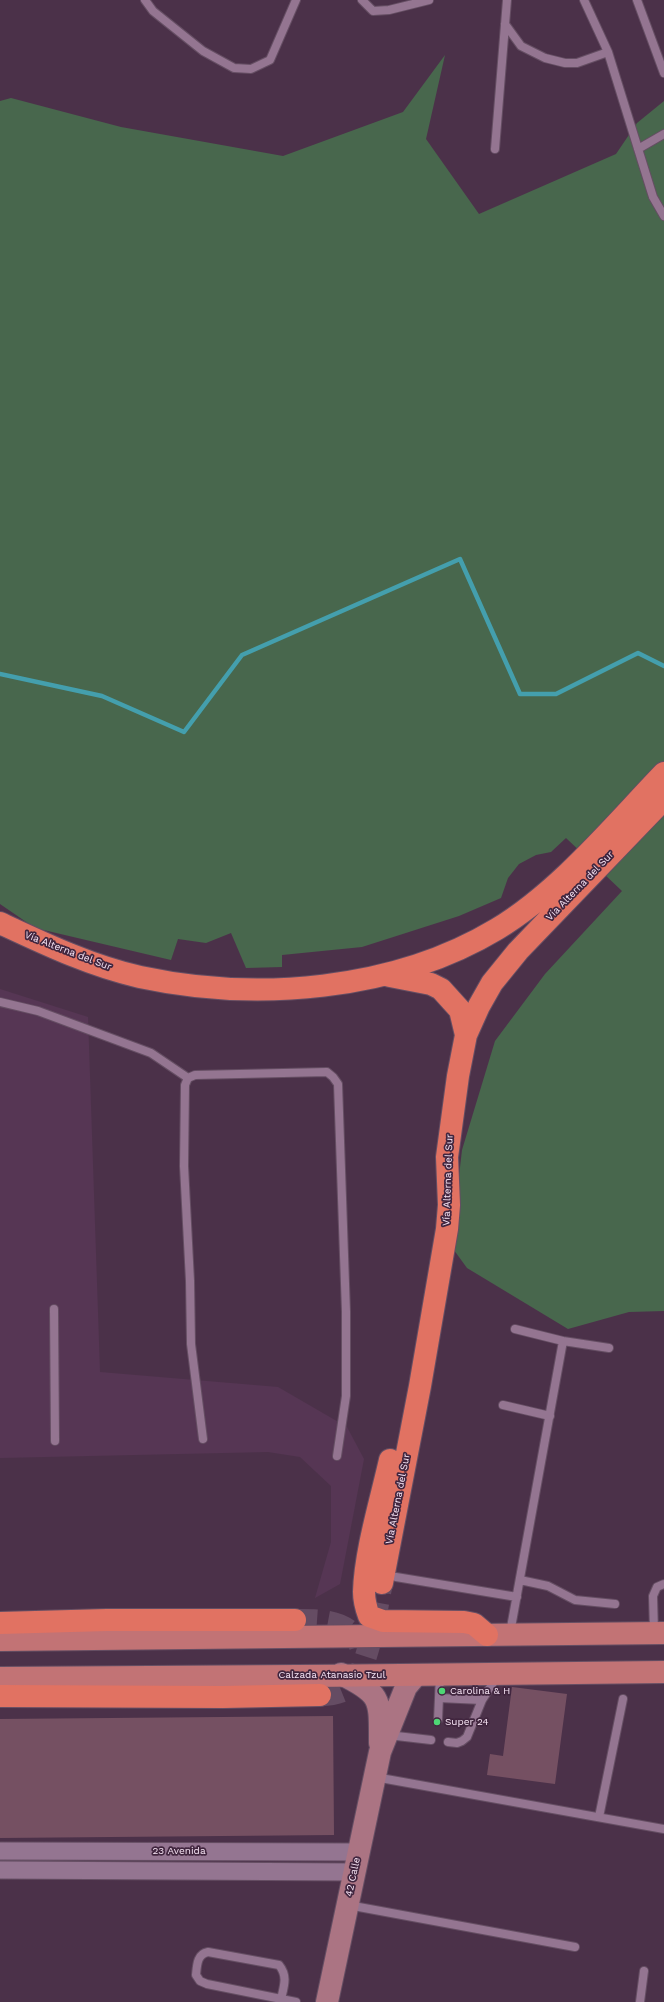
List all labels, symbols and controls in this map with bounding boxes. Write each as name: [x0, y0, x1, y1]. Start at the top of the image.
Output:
street label: Vía Alterna del Sur: [544, 849, 616, 923]
street label: Vía Alterna del Sur: [23, 929, 113, 973]
street label: Vía Alterna del Sur: [440, 1134, 456, 1226]
street label: Vía Alterna del Sur: [383, 1453, 413, 1545]
street label: Calzada Atanasio Tzul: [279, 1669, 385, 1681]
place label: Carolina & H: [450, 1685, 510, 1697]
marker: Carolina & H: [437, 1686, 447, 1696]
place label: Super 24: [445, 1716, 489, 1728]
marker: Super 24: [432, 1717, 442, 1727]
street label: 23 Avenida: [152, 1845, 206, 1857]
street label: 42 Calle: [343, 1856, 363, 1898]

